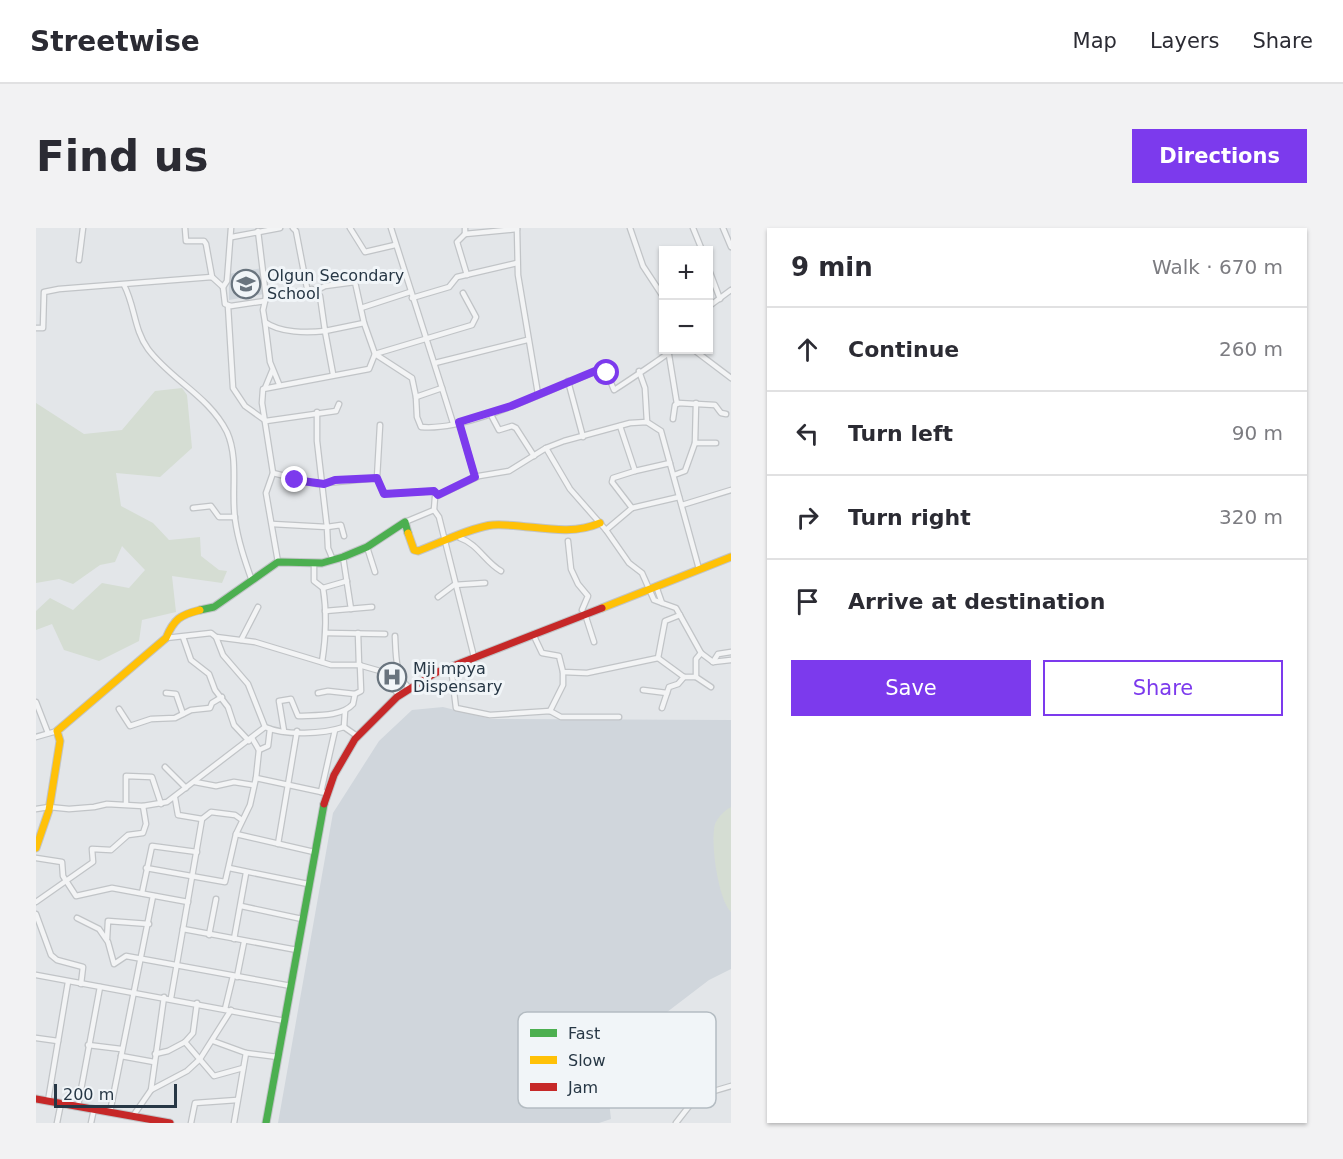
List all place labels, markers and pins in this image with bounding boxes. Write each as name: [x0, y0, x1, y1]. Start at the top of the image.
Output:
place label: Olgun Secondary School: [267, 266, 404, 303]
school or university icon: Olgun Secondary School: [230, 268, 262, 300]
place label: Mji mpya Dispensary: [413, 659, 502, 696]
hospital icon: Mji mpya Dispensary: [376, 661, 408, 693]

